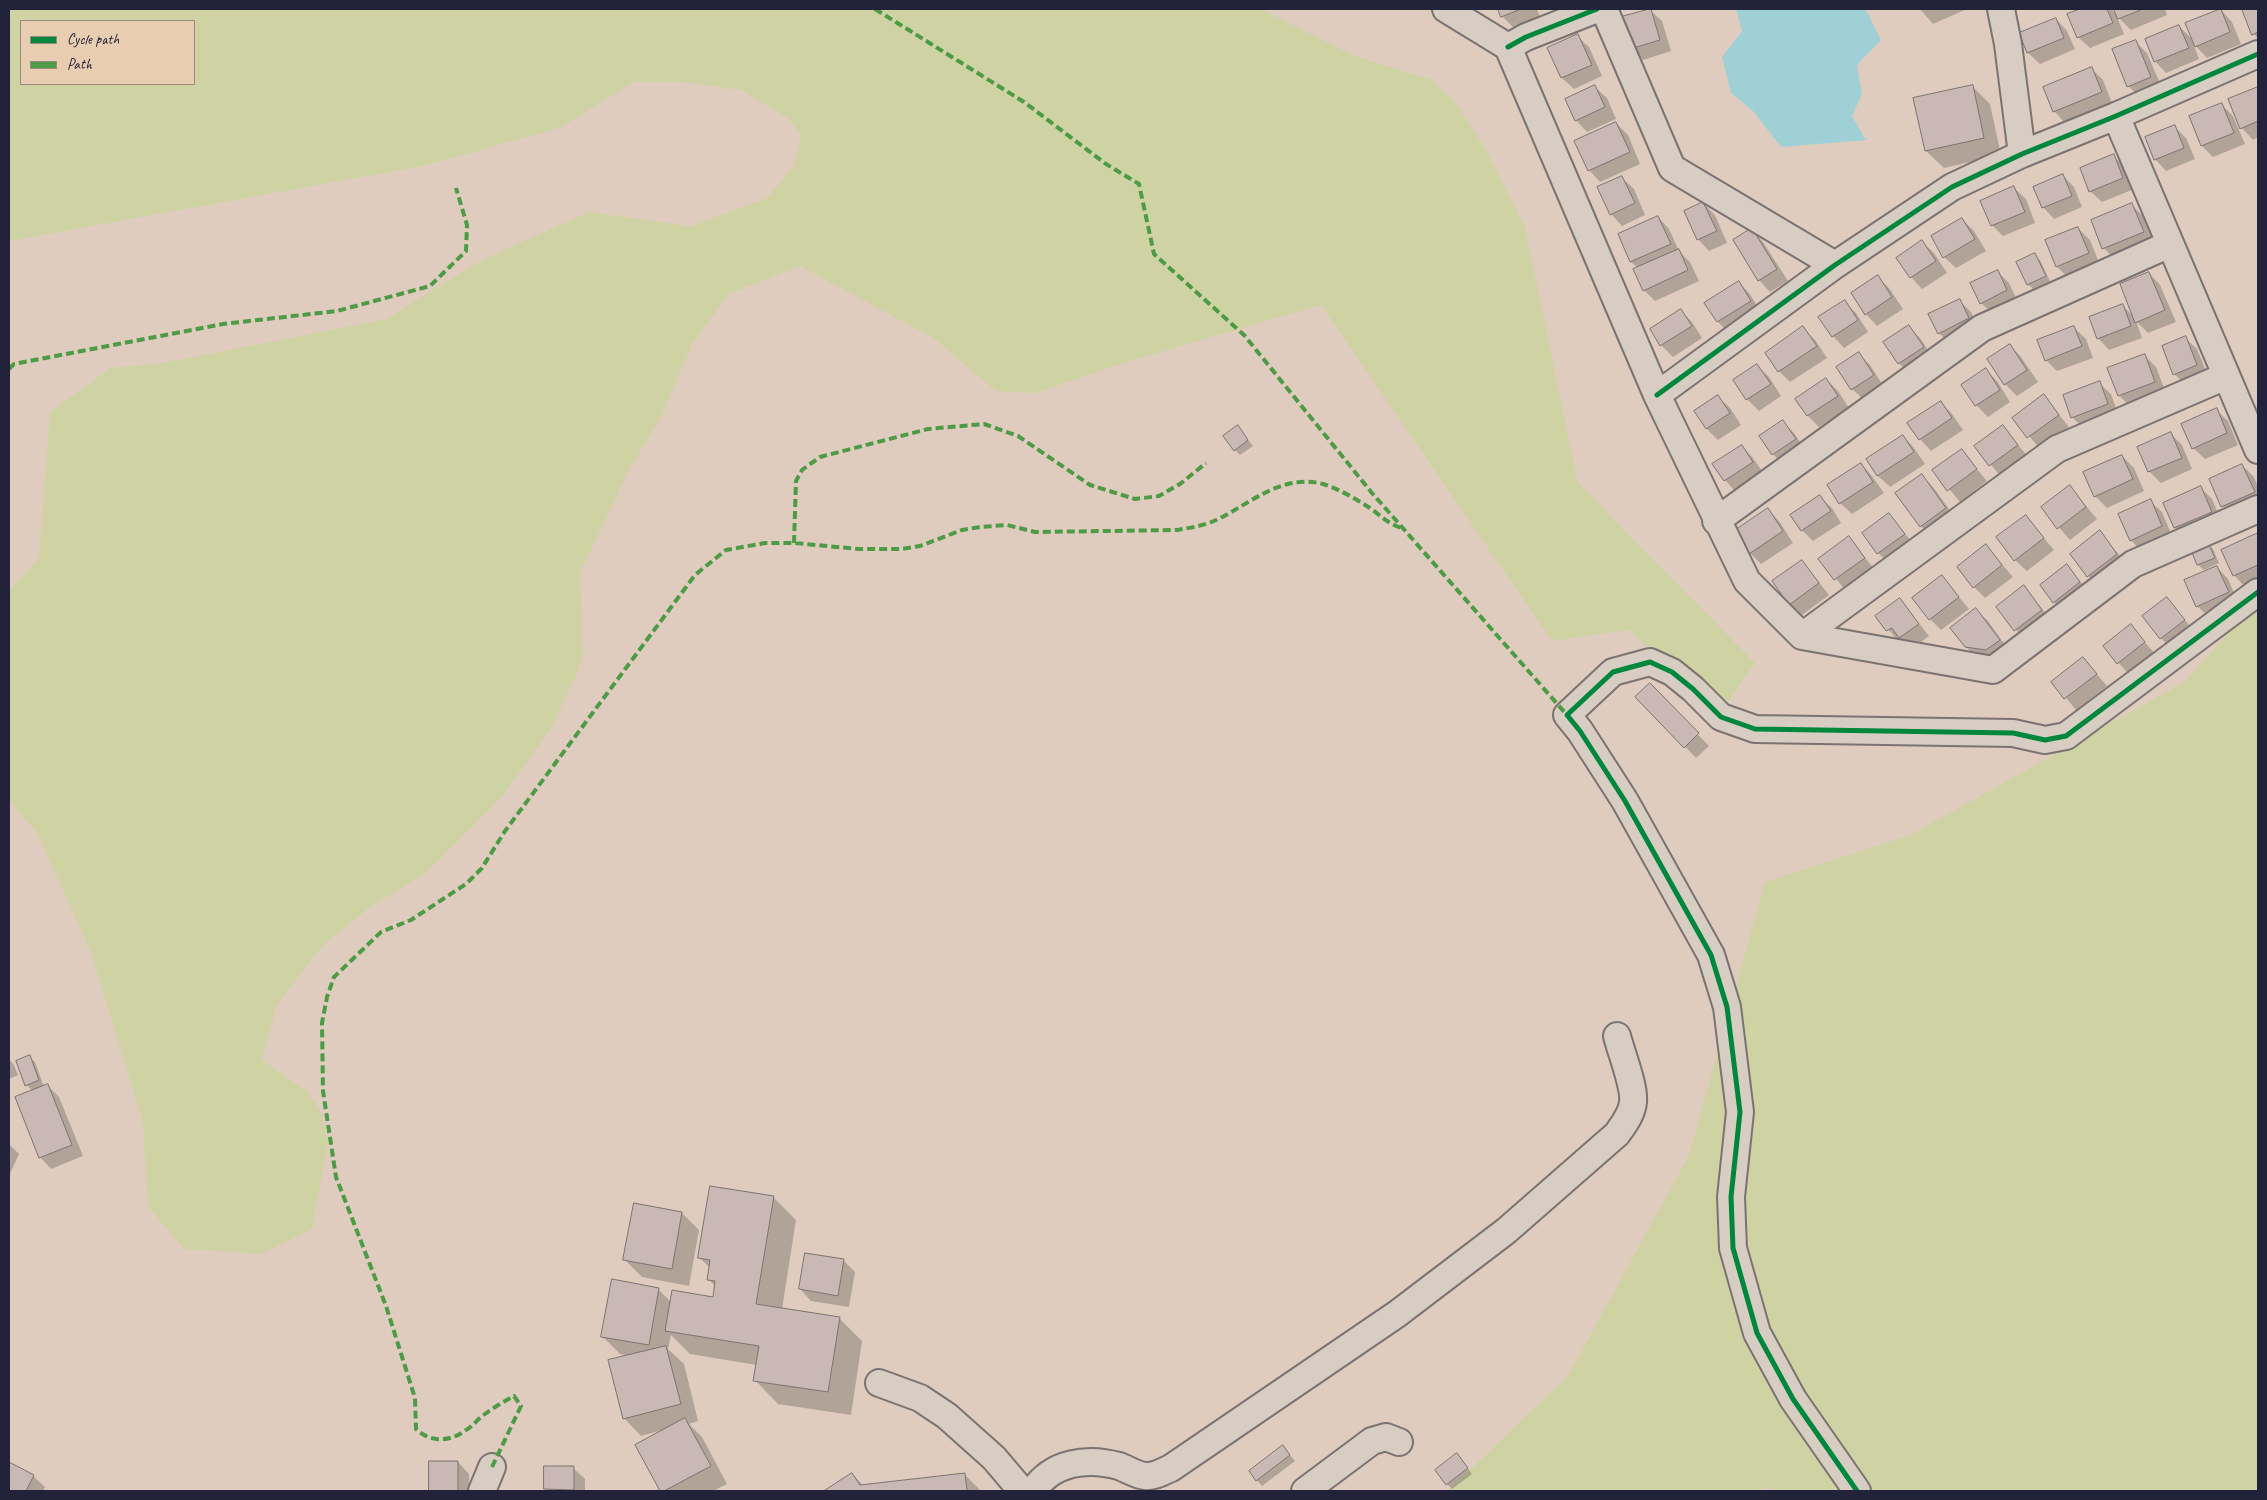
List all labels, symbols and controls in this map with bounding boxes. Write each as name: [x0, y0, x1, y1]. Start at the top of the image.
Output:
legend: [20, 20, 195, 85]
text: Cycle path: [67, 30, 119, 49]
text: Path: [67, 55, 92, 74]

